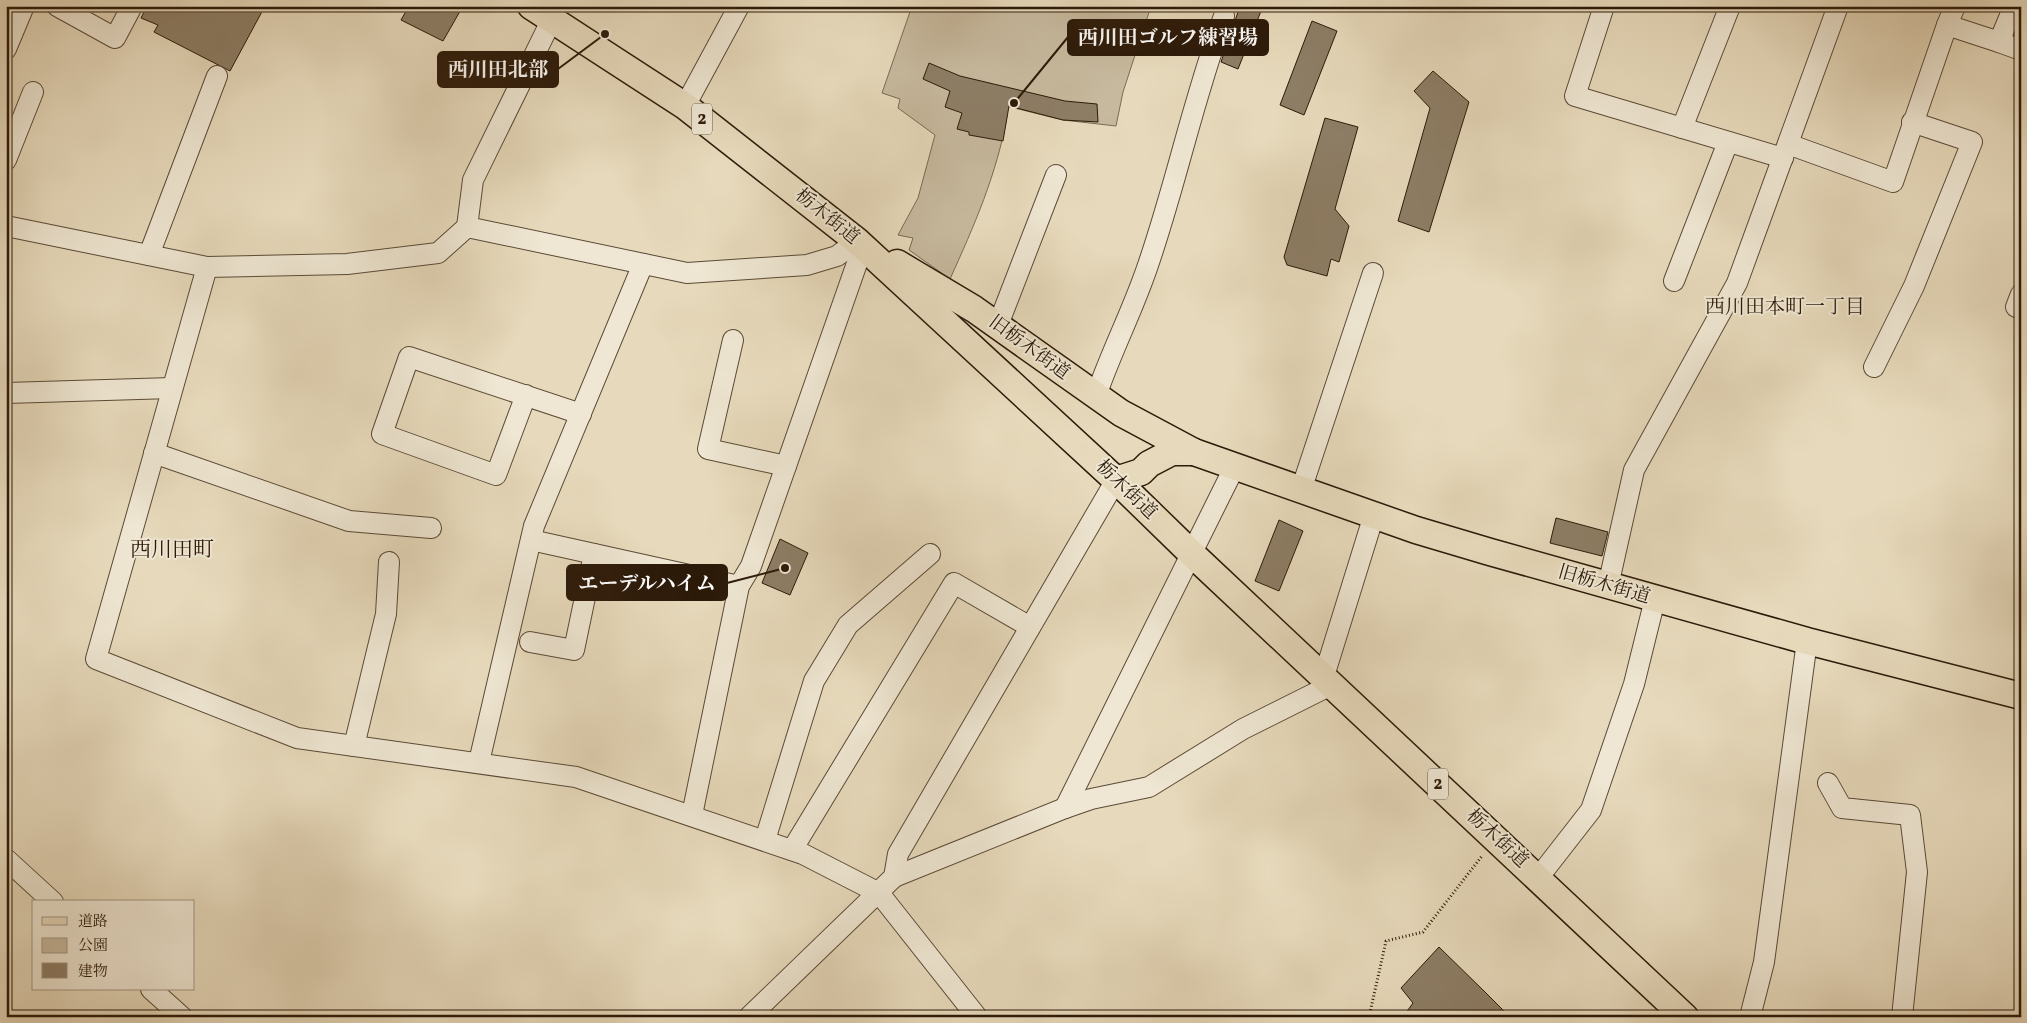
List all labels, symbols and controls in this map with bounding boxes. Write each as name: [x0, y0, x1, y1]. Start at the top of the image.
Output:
callout: 西川田ゴルフ練習場: [1068, 20, 1268, 55]
text: 西川田ゴルフ練習場: [1078, 25, 1258, 53]
callout: 西川田北部: [438, 52, 558, 87]
text: 西川田北部: [448, 57, 548, 85]
road number: 2: [692, 104, 712, 134]
street label: 栃木街道: [789, 183, 865, 251]
district label: 西川田本町一丁目: [1705, 294, 1865, 322]
street label: 旧栃木街道: [983, 310, 1075, 386]
street label: 栃木街道: [1090, 454, 1162, 526]
district label: 西川田町: [130, 536, 214, 565]
street label: 旧栃木街道: [1555, 559, 1653, 611]
callout: エーデルハイム: [567, 565, 727, 600]
text: エーデルハイム: [578, 571, 716, 599]
road number: 2: [1428, 769, 1448, 800]
street label: 栃木街道: [1460, 804, 1534, 874]
legend: [32, 900, 195, 990]
text: 道路: [78, 912, 108, 933]
text: 公園: [78, 936, 108, 957]
text: 建物: [78, 962, 108, 983]

